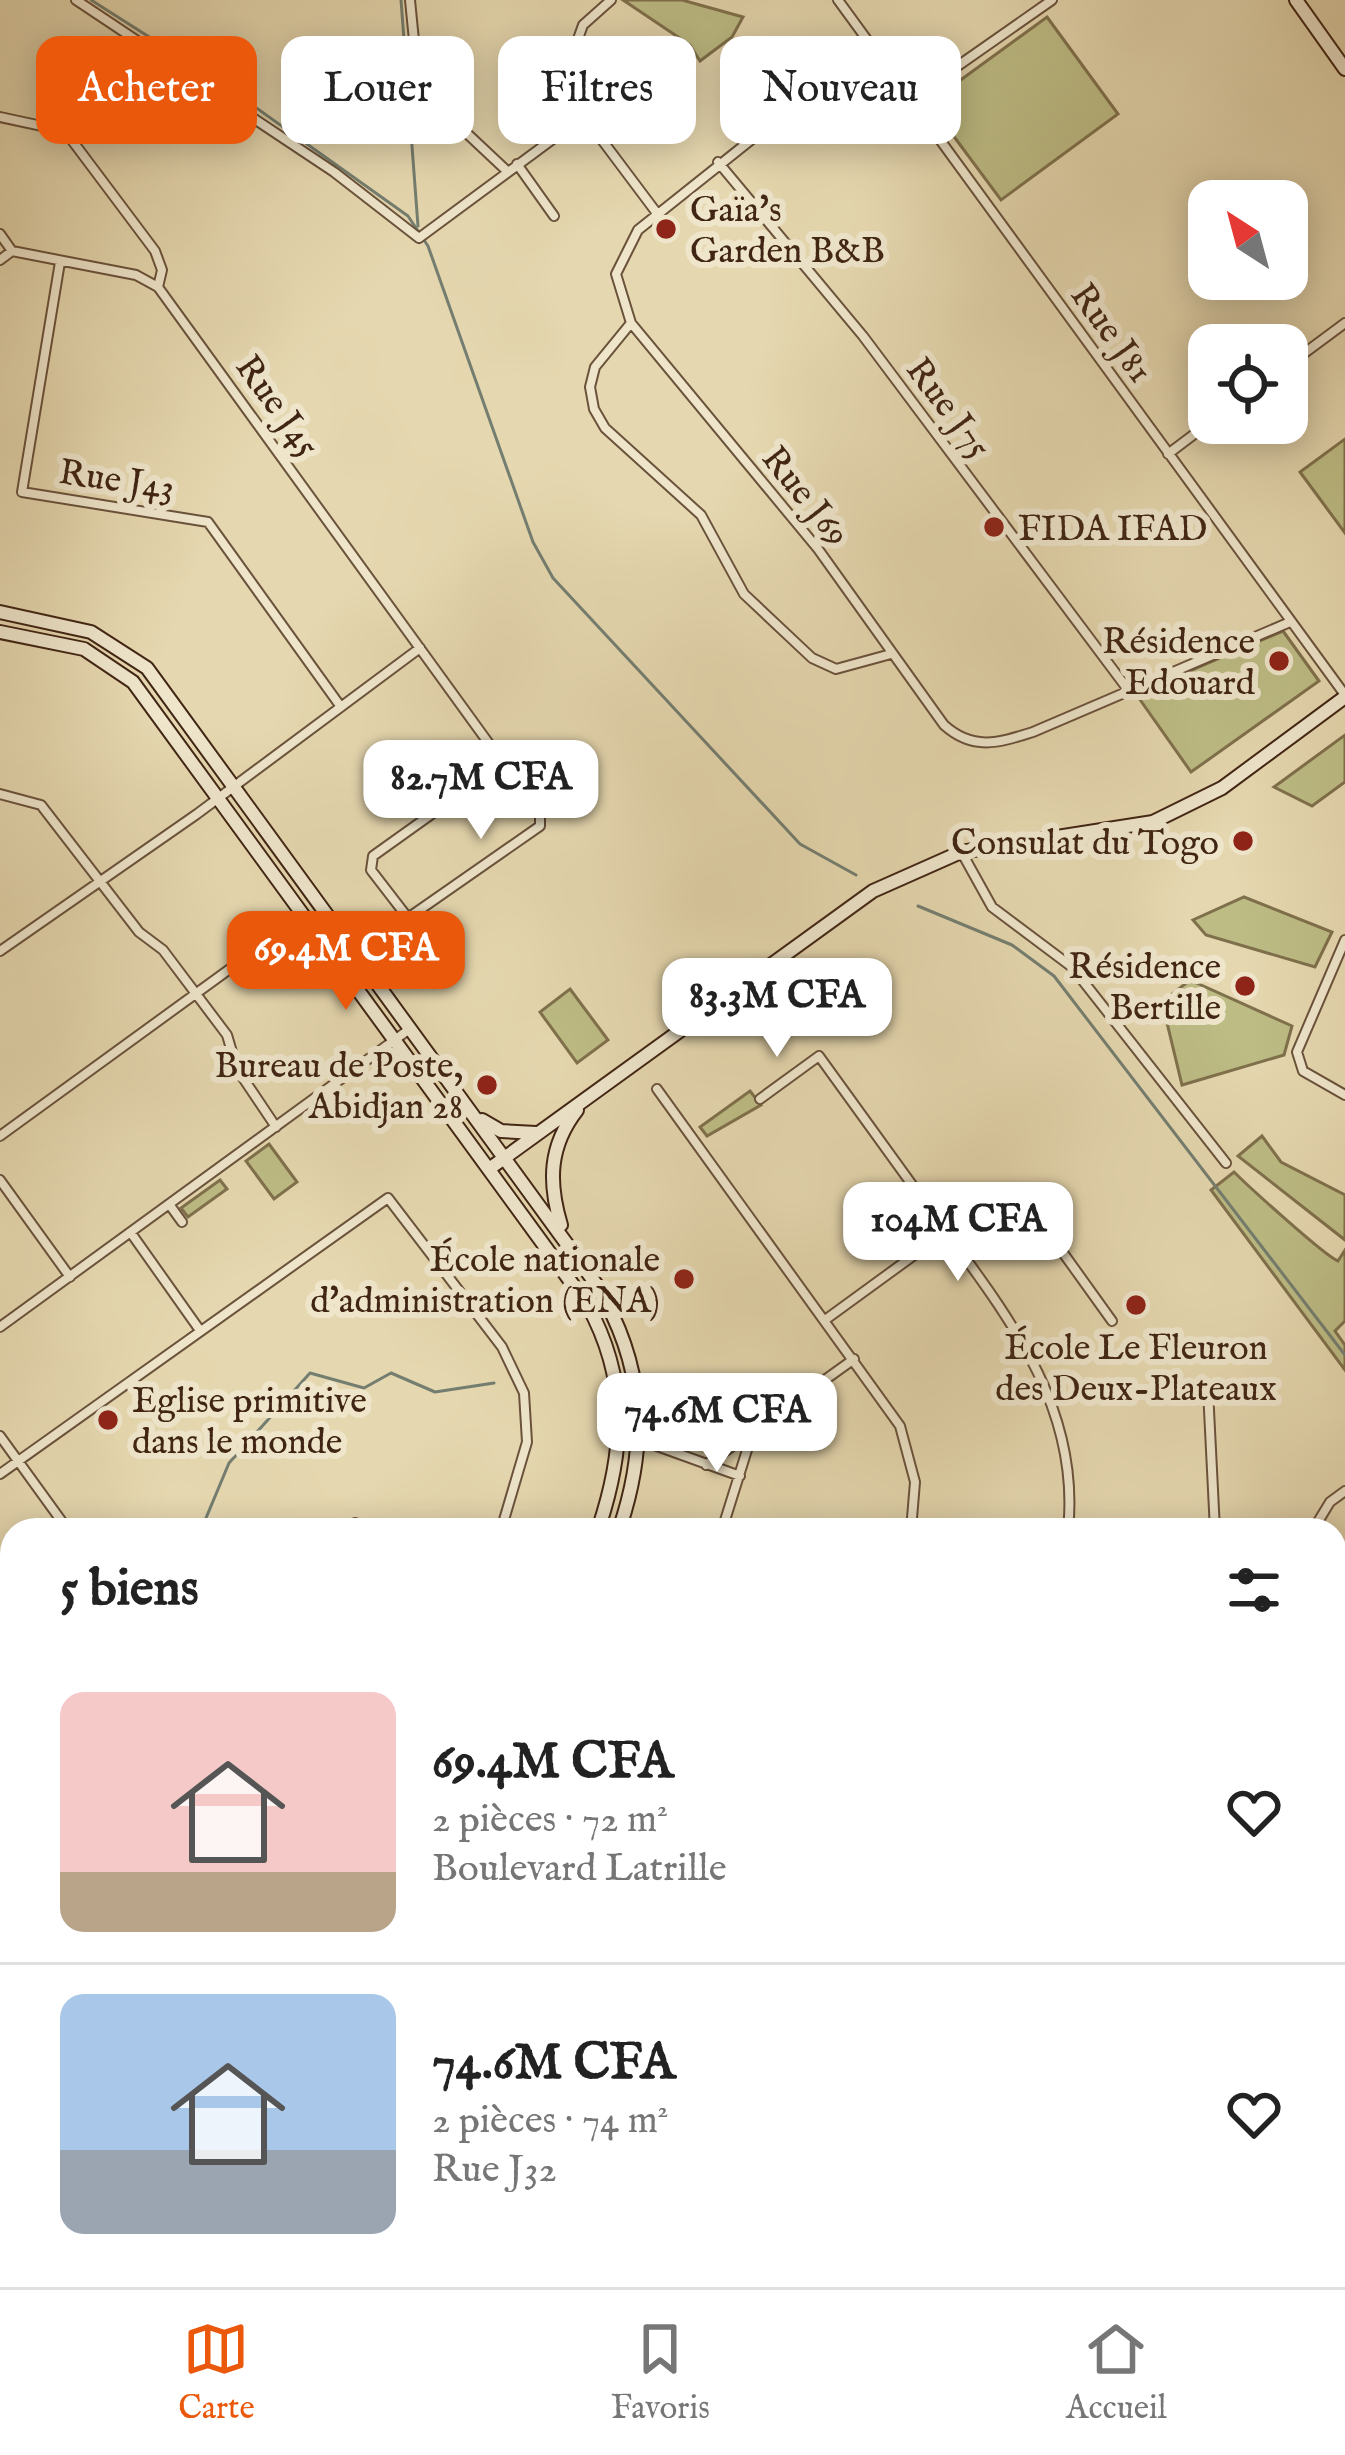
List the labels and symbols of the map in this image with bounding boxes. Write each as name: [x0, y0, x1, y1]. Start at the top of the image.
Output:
north arrow: [1188, 180, 1308, 300]
place label: Gaïa's Garden B&B: [690, 188, 885, 275]
marker: Gaïa's Garden B&B: [653, 216, 679, 242]
street label: Rue J81: [1059, 275, 1162, 393]
street label: Rue J45: [224, 347, 329, 467]
street label: Rue J75: [895, 349, 1001, 469]
street label: Rue J69: [750, 437, 859, 556]
street label: Rue J43: [56, 450, 177, 512]
place label: FIDA IFAD: [1018, 507, 1207, 553]
marker: FIDA IFAD: [981, 514, 1007, 540]
place label: Résidence Edouard: [1102, 620, 1256, 707]
marker: Résidence Edouard: [1266, 648, 1292, 674]
pin: 82.7M CFA: [344, 740, 618, 842]
place label: Consulat du Togo: [951, 821, 1219, 867]
marker: Consulat du Togo: [1230, 828, 1256, 854]
pin: 69.4M CFA: [209, 911, 483, 1013]
place label: Résidence Bertille: [1068, 945, 1221, 1032]
pin: 83.3M CFA: [640, 958, 914, 1060]
marker: Résidence Bertille: [1232, 973, 1258, 999]
place label: Bureau de Poste, Abidjan 28: [214, 1044, 463, 1131]
marker: Bureau de Poste, Abidjan 28: [474, 1072, 500, 1098]
pin: 104M CFA: [834, 1182, 1082, 1284]
place label: École nationale d'administration (ENA): [310, 1237, 660, 1325]
marker: École nationale d'administration (ENA): [671, 1266, 697, 1292]
marker: École Le Fleuron des Deux-Plateaux: [1123, 1292, 1149, 1318]
place label: École Le Fleuron des Deux-Plateaux: [995, 1325, 1277, 1413]
pin: 74.6M CFA: [580, 1373, 854, 1475]
place label: Eglise primitive dans le monde: [132, 1379, 367, 1466]
marker: Eglise primitive dans le monde: [95, 1407, 121, 1433]

